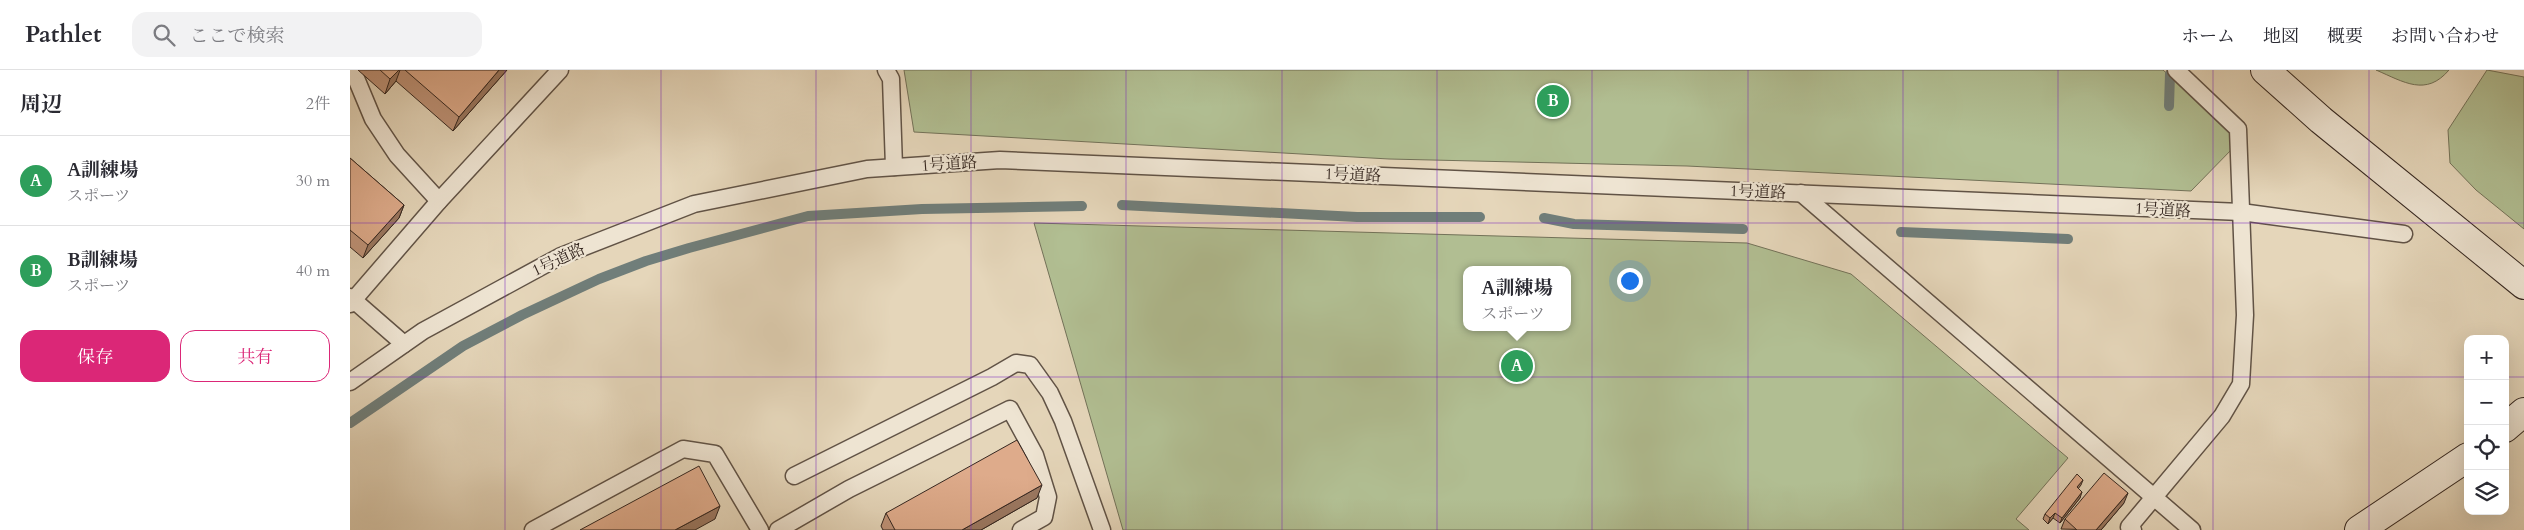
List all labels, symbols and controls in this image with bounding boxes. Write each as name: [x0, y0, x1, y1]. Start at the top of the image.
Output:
search box: [132, 12, 482, 57]
text: Pathlet: [25, 18, 102, 51]
icon: search: [150, 21, 178, 49]
text: ここで検索: [190, 23, 285, 49]
text: ホーム: [2181, 24, 2235, 49]
text: 地図: [2263, 24, 2299, 49]
text: 概要: [2327, 24, 2363, 49]
text: お問い合わせ: [2391, 24, 2499, 49]
pin: B: [1537, 82, 1569, 120]
text: 周辺: [20, 90, 62, 119]
text: 2件: [306, 93, 330, 115]
street label: 1号道路: [920, 151, 978, 177]
text: A訓練場: [67, 157, 138, 183]
street label: 1号道路: [1324, 163, 1381, 187]
text: A: [30, 170, 42, 192]
text: 30 m: [296, 170, 330, 192]
street label: 1号道路: [1729, 180, 1786, 204]
text: スポーツ: [67, 185, 130, 207]
street label: 1号道路: [2134, 198, 2192, 222]
street label: 1号道路: [528, 238, 589, 282]
text: B訓練場: [67, 247, 138, 273]
text: B: [30, 260, 42, 282]
text: 40 m: [296, 260, 330, 282]
popup: [1463, 266, 1571, 331]
your location: [1617, 268, 1643, 294]
text: スポーツ: [67, 275, 130, 297]
text: A訓練場: [1481, 275, 1553, 301]
text: スポーツ: [1481, 303, 1545, 325]
button: 保存: [20, 330, 170, 382]
button: 共有: [180, 330, 330, 382]
map controls: [2464, 335, 2509, 515]
button: +: [2464, 335, 2509, 380]
pin: A: [1501, 347, 1533, 385]
button: −: [2464, 380, 2509, 425]
button: locate: [2464, 425, 2509, 470]
button: layers: [2464, 470, 2509, 515]

